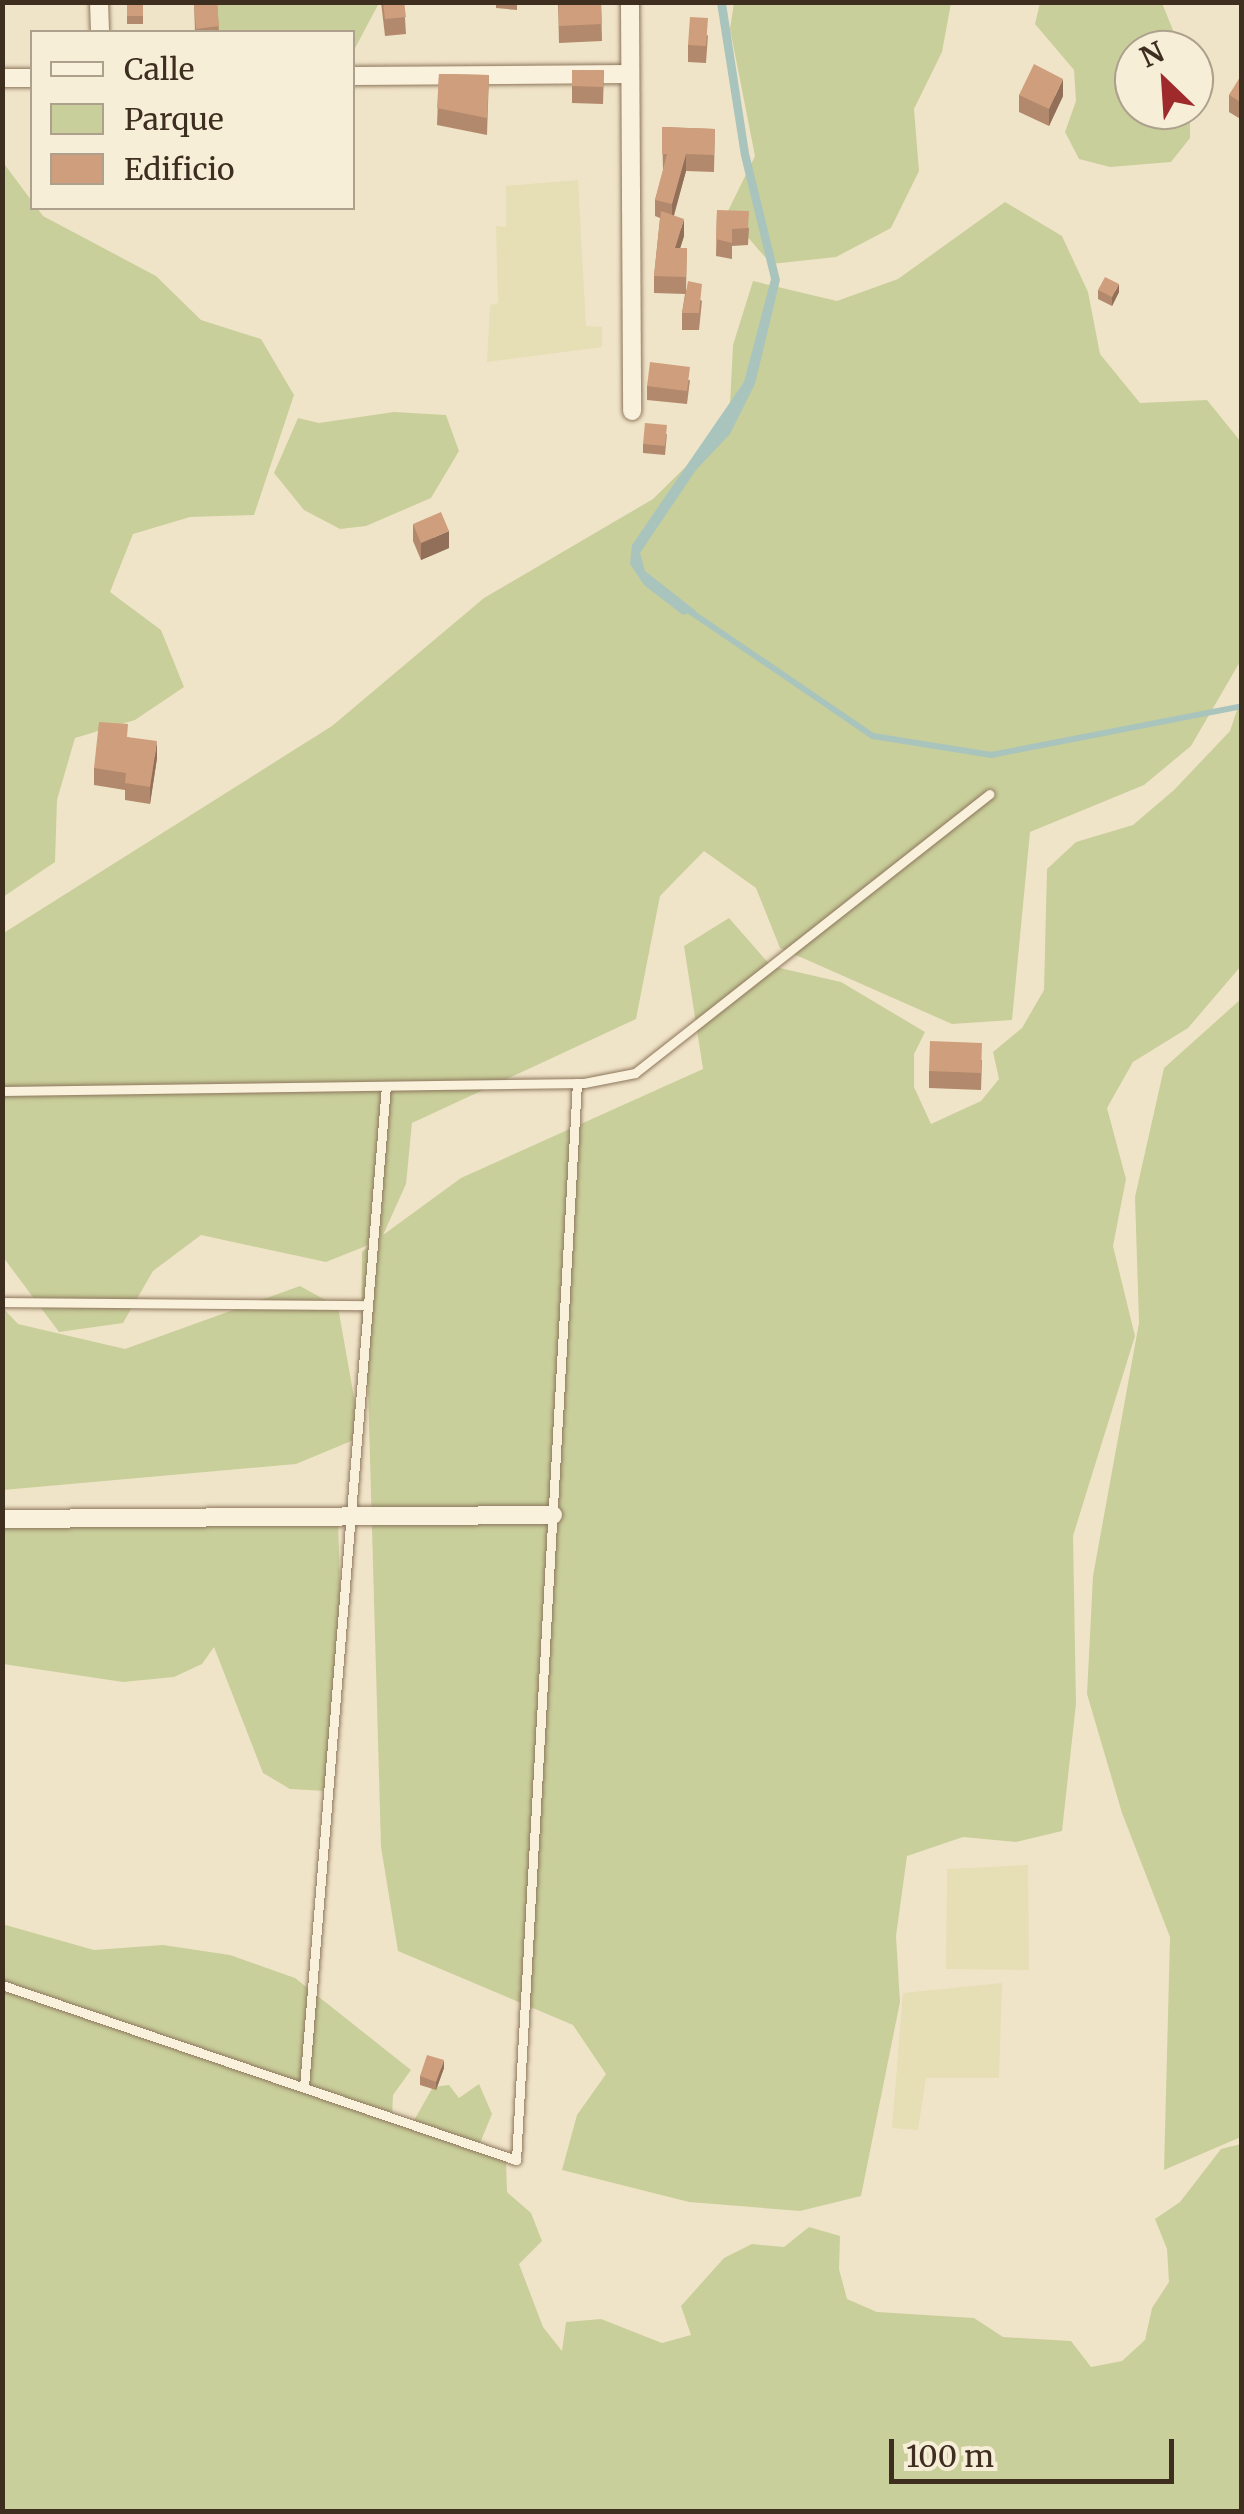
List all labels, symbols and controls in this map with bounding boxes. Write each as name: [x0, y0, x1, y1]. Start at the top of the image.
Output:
legend: [30, 30, 355, 210]
north arrow: [1114, 30, 1214, 130]
text: N: [1135, 34, 1170, 76]
text: Calle: [124, 50, 194, 88]
text: Parque: [124, 100, 224, 138]
text: Edificio: [124, 150, 235, 188]
scale bar: [894, 2419, 1179, 2481]
text: 100 m: [906, 2437, 994, 2475]

